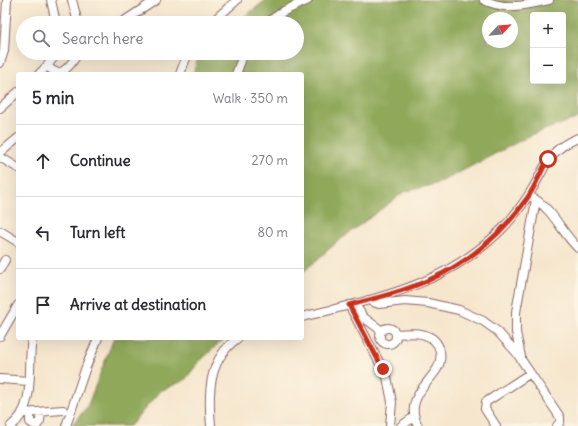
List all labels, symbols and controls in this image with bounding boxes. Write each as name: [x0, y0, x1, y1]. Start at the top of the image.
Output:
north arrow: [482, 12, 518, 48]
map controls: [530, 12, 566, 84]
button: +: [530, 12, 566, 48]
search box: [16, 16, 304, 60]
icon: search: [30, 27, 52, 49]
text: Search here: [62, 29, 143, 48]
button: −: [530, 48, 566, 84]
text: 5 min: [32, 87, 74, 109]
text: Walk · 350 m: [213, 90, 288, 107]
icon: ahead: [32, 150, 54, 172]
route start: [539, 150, 557, 168]
text: Continue: [70, 151, 131, 170]
text: 270 m: [251, 152, 288, 169]
icon: left: [32, 222, 54, 244]
text: Turn left: [70, 223, 125, 242]
text: 80 m: [257, 224, 288, 241]
icon: arrive: [32, 294, 54, 316]
text: Arrive at destination: [70, 295, 206, 314]
route end: [374, 360, 392, 378]

